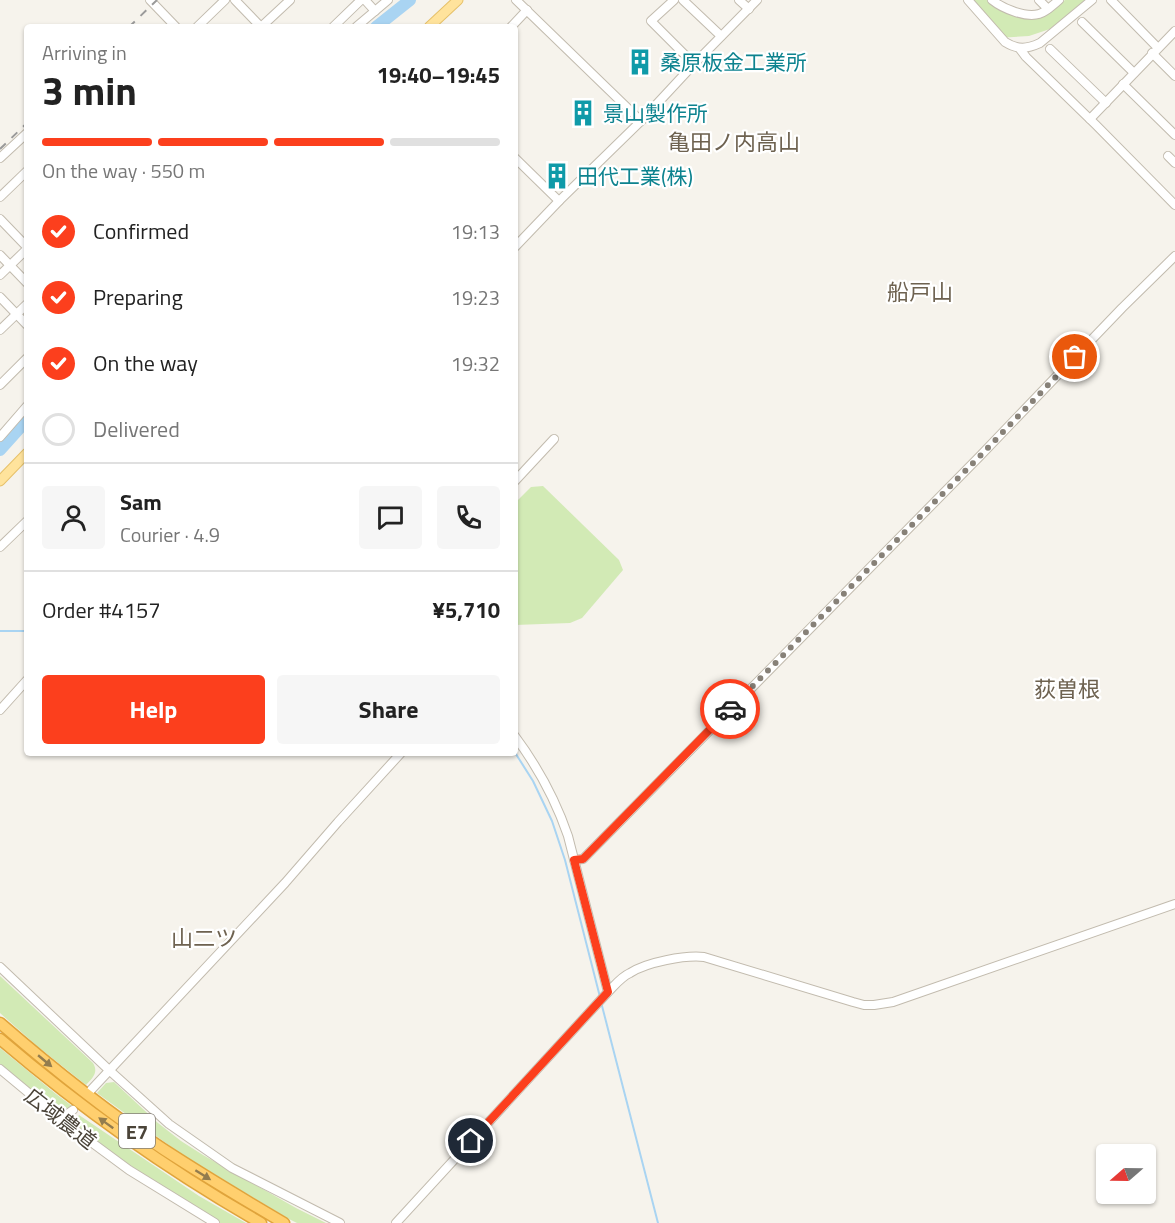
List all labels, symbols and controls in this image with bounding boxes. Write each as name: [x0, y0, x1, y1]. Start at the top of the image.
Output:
text: Arriving in: [42, 37, 127, 68]
place label: 桑原板金工業所: [660, 46, 807, 78]
building icon: 桑原板金工業所: [625, 47, 655, 77]
text: 19:40–19:45: [377, 58, 500, 92]
text: 3 min: [42, 61, 137, 120]
place label: 景山製作所: [603, 97, 708, 129]
building icon: 景山製作所: [568, 98, 598, 128]
district label: 亀田ノ内高山: [668, 125, 800, 159]
text: On the way · 550 m: [42, 155, 205, 186]
place label: 田代工業(株): [577, 160, 693, 192]
building icon: 田代工業(株): [542, 161, 572, 191]
text: Confirmed: [93, 214, 189, 248]
icon: check: [42, 215, 75, 248]
text: 19:13: [451, 216, 500, 247]
district label: 船戸山: [887, 275, 953, 309]
text: Preparing: [93, 280, 183, 314]
icon: check: [42, 281, 75, 314]
text: 19:23: [451, 282, 500, 313]
pin: [1049, 331, 1100, 382]
icon: bag: [1058, 340, 1091, 373]
text: On the way: [93, 346, 198, 380]
icon: check: [42, 347, 75, 380]
text: 19:32: [451, 348, 500, 379]
text: Delivered: [93, 412, 180, 446]
text: Sam: [120, 485, 162, 519]
button: person: [42, 486, 105, 549]
button: chat: [359, 486, 422, 549]
button: phone: [437, 486, 500, 549]
text: Courier · 4.9: [120, 519, 220, 550]
text: Order #4157: [42, 593, 161, 627]
text: ¥5,710: [433, 593, 500, 627]
district label: 荻曽根: [1034, 672, 1100, 706]
button: Help: [42, 675, 265, 744]
button: Share: [277, 675, 500, 744]
courier: [700, 679, 760, 739]
icon: car: [714, 693, 747, 726]
district label: 山二ツ: [171, 921, 237, 955]
one-way arrow: [37, 1054, 52, 1067]
street label: 広域農道: [18, 1080, 104, 1156]
road number: E7: [119, 1114, 155, 1148]
pin: [445, 1115, 496, 1166]
one-way arrow: [98, 1117, 114, 1129]
icon: home: [454, 1124, 487, 1157]
north arrow: [1096, 1144, 1156, 1204]
map controls: [1096, 1144, 1156, 1204]
one-way arrow: [195, 1169, 211, 1180]

